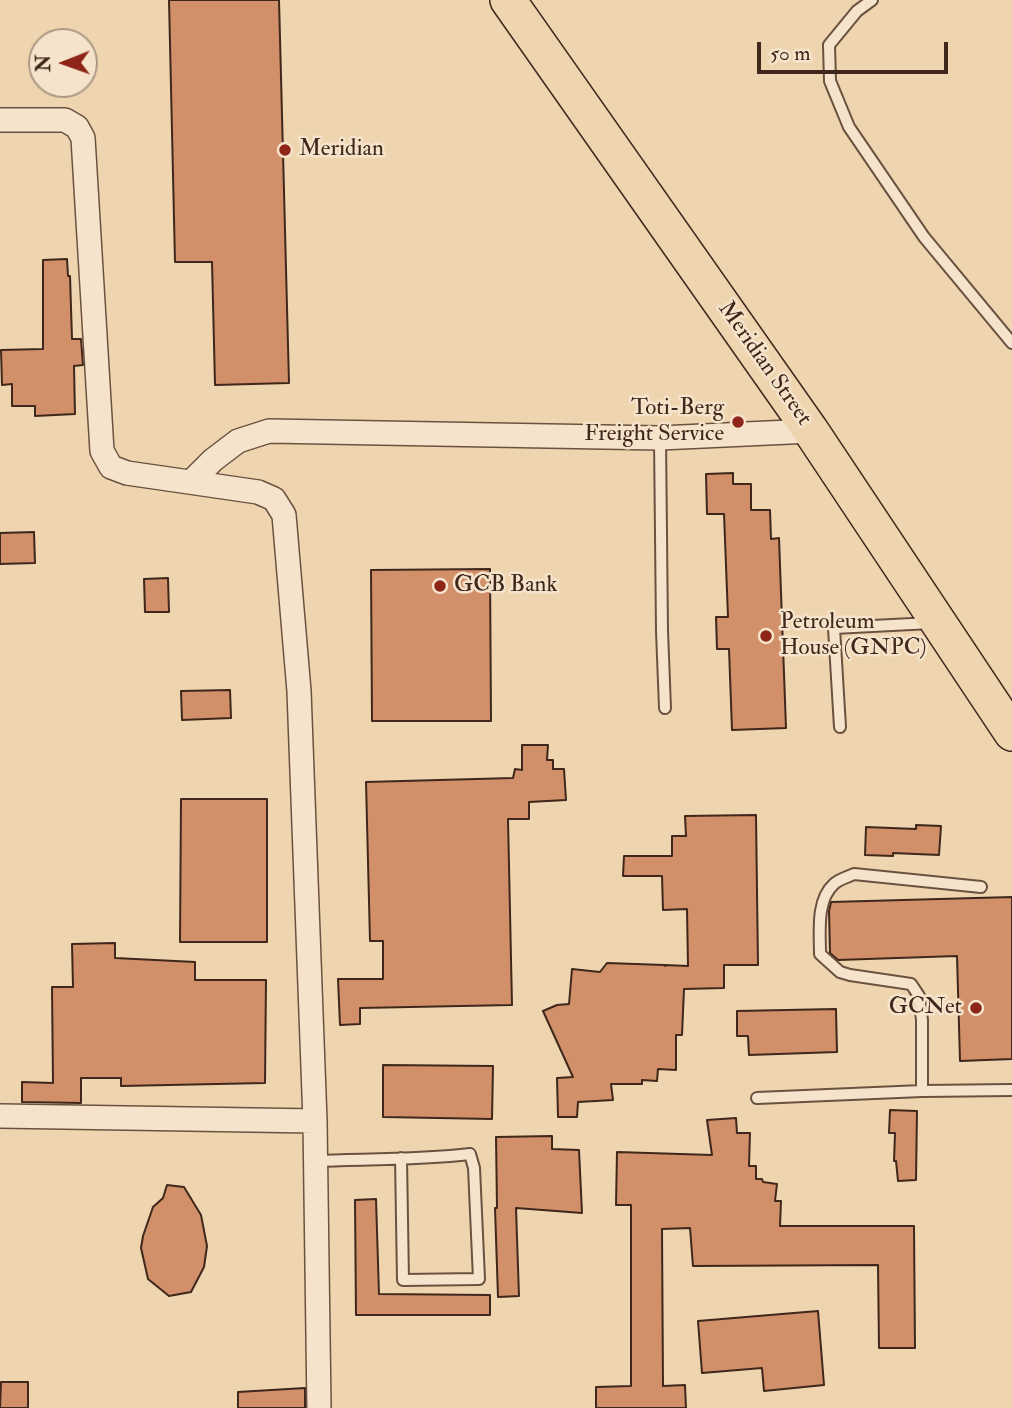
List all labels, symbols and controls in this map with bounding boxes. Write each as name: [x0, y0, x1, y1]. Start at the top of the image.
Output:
north arrow: [28, 28, 98, 98]
scale bar: [760, 28, 951, 72]
text: 50 m: [770, 40, 811, 67]
text: N: [32, 55, 56, 72]
place label: Meridian: [299, 136, 384, 164]
marker: Meridian: [277, 142, 293, 158]
street label: Meridian Street: [711, 297, 817, 431]
place label: Toti-Berg Freight Service: [584, 395, 724, 449]
marker: Toti-Berg Freight Service: [730, 414, 746, 430]
place label: GCB Bank: [454, 572, 557, 600]
marker: GCB Bank: [432, 578, 448, 594]
place label: Petroleum House (GNPC): [780, 609, 927, 663]
marker: Petroleum House (GNPC): [758, 628, 774, 644]
place label: GCNet: [889, 994, 962, 1022]
marker: GCNet: [968, 1000, 984, 1016]

